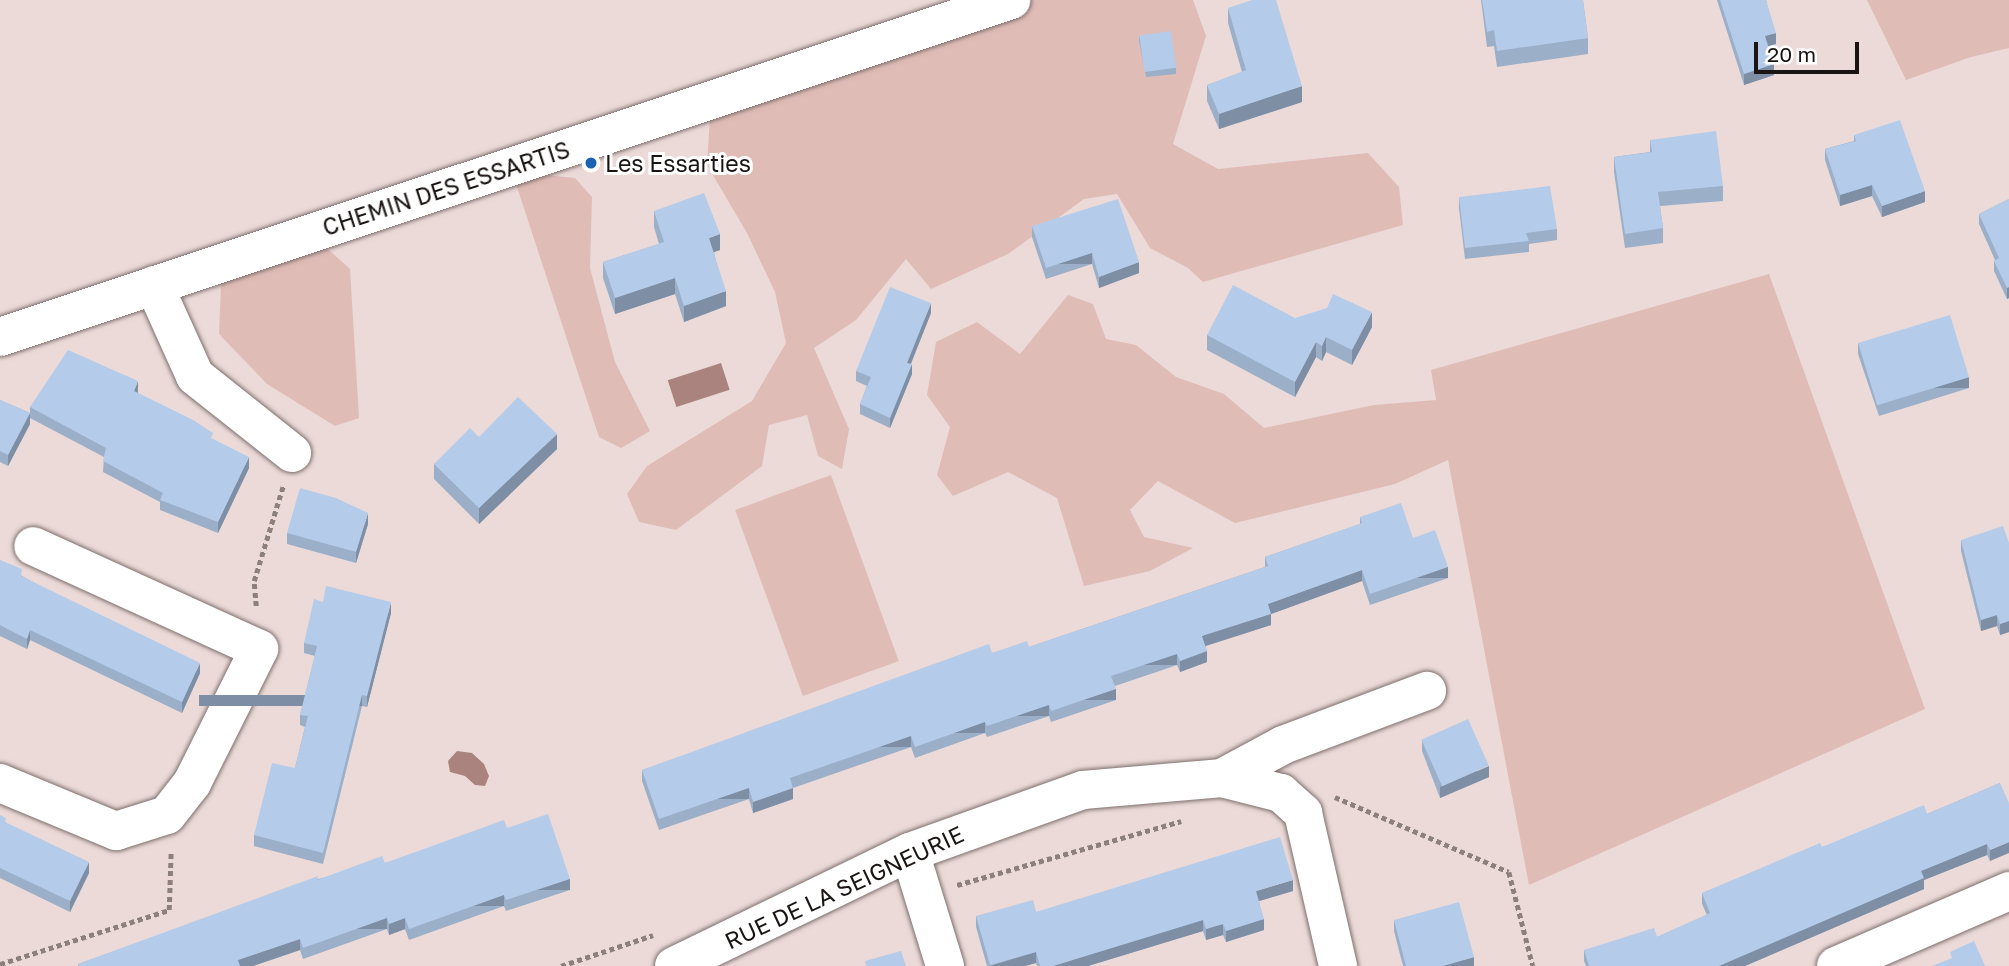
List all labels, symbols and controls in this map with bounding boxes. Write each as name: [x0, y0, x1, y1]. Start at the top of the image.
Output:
scale bar: [1757, 28, 1862, 72]
text: 20 m: [1767, 41, 1816, 67]
street label: CHEMIN DES ESSARTIS: [319, 135, 573, 241]
place label: Les Essarties: [605, 149, 751, 177]
marker: Les Essarties: [583, 155, 599, 171]
street label: RUE DE LA SEIGNEURIE: [720, 820, 968, 954]

